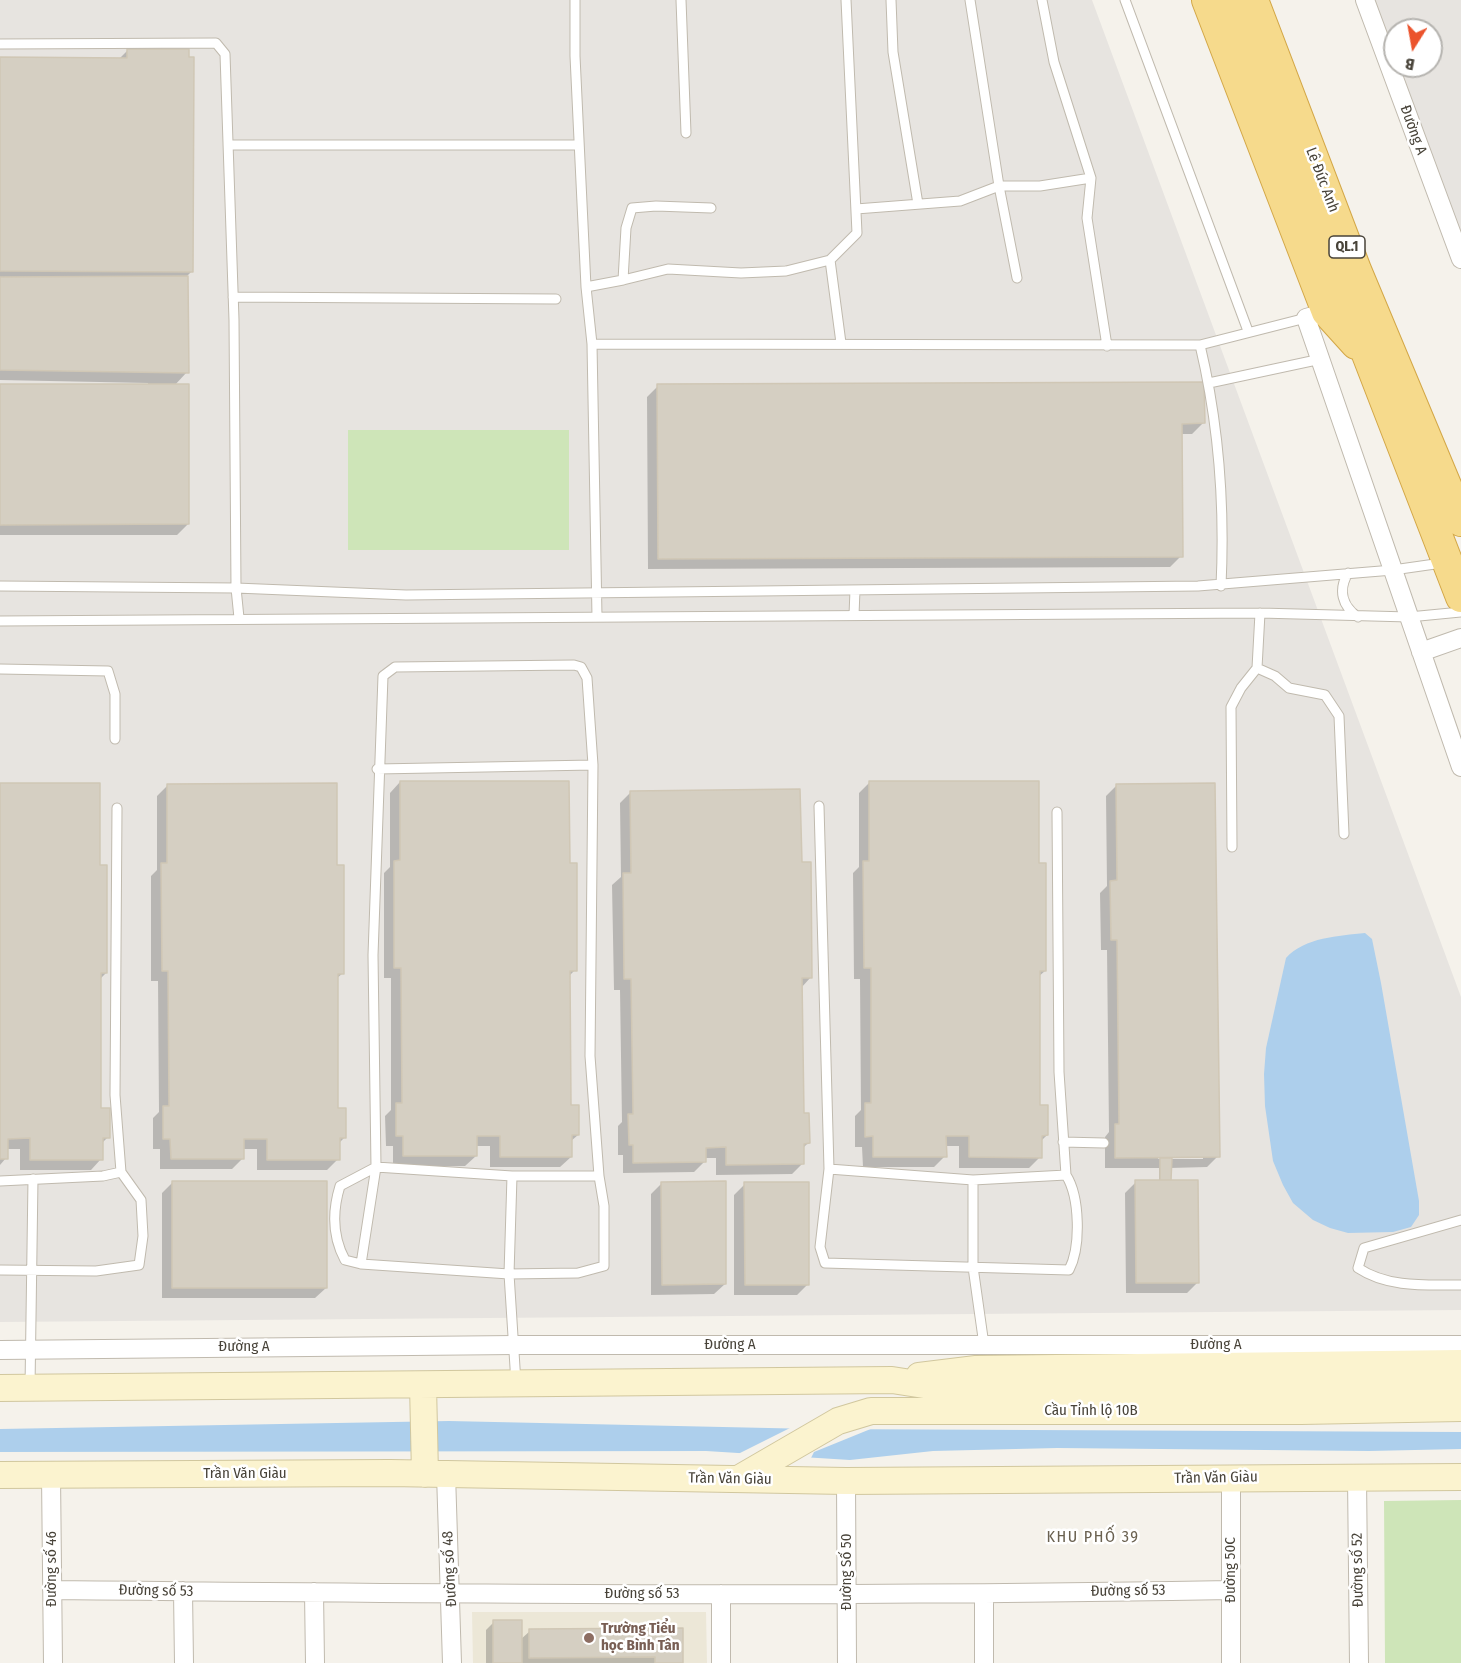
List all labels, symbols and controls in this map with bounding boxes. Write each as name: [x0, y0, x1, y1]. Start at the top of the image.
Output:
north arrow: [1383, 18, 1443, 78]
text: B: [1404, 54, 1416, 74]
street label: Đường A: [1396, 103, 1430, 157]
street label: Lê Đức Anh: [1301, 145, 1343, 215]
road number: QL.1: [1329, 236, 1365, 258]
street label: Đường A: [704, 1336, 756, 1354]
street label: Đường A: [1190, 1336, 1242, 1354]
street label: Đường A: [218, 1338, 270, 1356]
street label: Cầu Tỉnh lộ 10B: [1044, 1402, 1138, 1420]
street label: Trần Văn Giàu: [203, 1465, 287, 1483]
street label: Trần Văn Giàu: [1174, 1468, 1258, 1488]
street label: Trần Văn Giàu: [688, 1469, 772, 1489]
district label: KHU PHỐ 39: [1046, 1528, 1140, 1548]
street label: Đường số 46: [43, 1531, 61, 1607]
street label: Đường số 48: [439, 1531, 461, 1607]
street label: Đường Số 50: [838, 1533, 856, 1611]
street label: Đường số 52: [1348, 1533, 1368, 1607]
street label: Đường 50C: [1222, 1537, 1240, 1603]
street label: Đường số 53: [118, 1581, 194, 1601]
street label: Đường số 53: [1090, 1581, 1166, 1601]
street label: Đường số 53: [605, 1585, 679, 1603]
place label: Trường Tiểu học Bình Tân: [601, 1620, 680, 1655]
marker: Trường Tiểu học Bình Tân: [582, 1631, 596, 1645]

